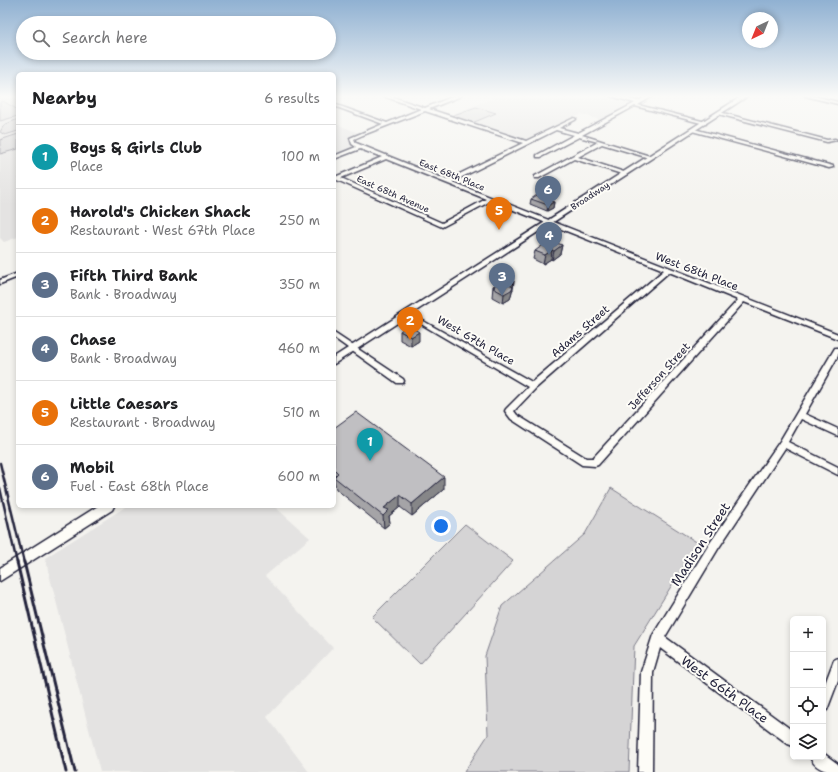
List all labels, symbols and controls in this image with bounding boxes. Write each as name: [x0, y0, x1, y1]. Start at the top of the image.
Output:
north arrow: [742, 12, 778, 48]
search box: [16, 16, 336, 60]
icon: search: [30, 27, 52, 49]
text: Search here: [62, 28, 148, 48]
text: Nearby: [32, 87, 97, 109]
text: 6 results: [264, 90, 320, 107]
text: Boys & Girls Club: [70, 138, 202, 158]
text: 1: [42, 148, 48, 165]
text: 100 m: [281, 148, 320, 165]
street label: East 68th Place: [417, 156, 487, 194]
text: Place: [70, 158, 103, 175]
street label: East 68th Avenue: [355, 173, 431, 215]
pin: 6: [535, 176, 561, 209]
street label: Broadway: [568, 179, 612, 213]
pin: 5: [486, 197, 512, 230]
text: Harold's Chicken Shack: [70, 202, 251, 222]
text: 2: [40, 212, 50, 229]
text: 250 m: [279, 212, 320, 229]
text: Restaurant · West 67th Place: [70, 222, 255, 239]
pin: 4: [536, 222, 562, 255]
street label: West 68th Place: [653, 249, 741, 294]
pin: 3: [489, 263, 515, 296]
text: Fifth Third Bank: [70, 266, 198, 286]
text: 3: [40, 276, 50, 293]
text: 350 m: [279, 276, 320, 293]
text: Bank · Broadway: [70, 286, 177, 303]
street label: Adams Street: [548, 302, 613, 361]
pin: 2: [397, 307, 423, 340]
street label: West 67th Place: [434, 312, 517, 369]
text: Chase: [70, 330, 116, 350]
street label: Jefferson Street: [625, 339, 694, 413]
text: 4: [40, 340, 50, 357]
text: 460 m: [278, 340, 320, 357]
text: Bank · Broadway: [70, 350, 177, 367]
text: Little Caesars: [70, 394, 178, 414]
text: 5: [41, 404, 49, 421]
text: 510 m: [283, 404, 320, 421]
text: Restaurant · Broadway: [70, 414, 216, 431]
pin: 1: [357, 428, 383, 461]
text: Mobil: [70, 458, 114, 478]
text: 6: [40, 468, 50, 485]
text: 600 m: [277, 468, 320, 485]
text: Fuel · East 68th Place: [70, 478, 209, 495]
street label: Madison Street: [667, 499, 734, 589]
your location: [431, 516, 451, 536]
map controls: [790, 616, 826, 760]
button: +: [790, 616, 826, 652]
street label: West 66th Place: [678, 652, 772, 727]
button: −: [790, 652, 826, 688]
button: locate: [790, 688, 826, 724]
button: layers: [790, 724, 826, 760]

